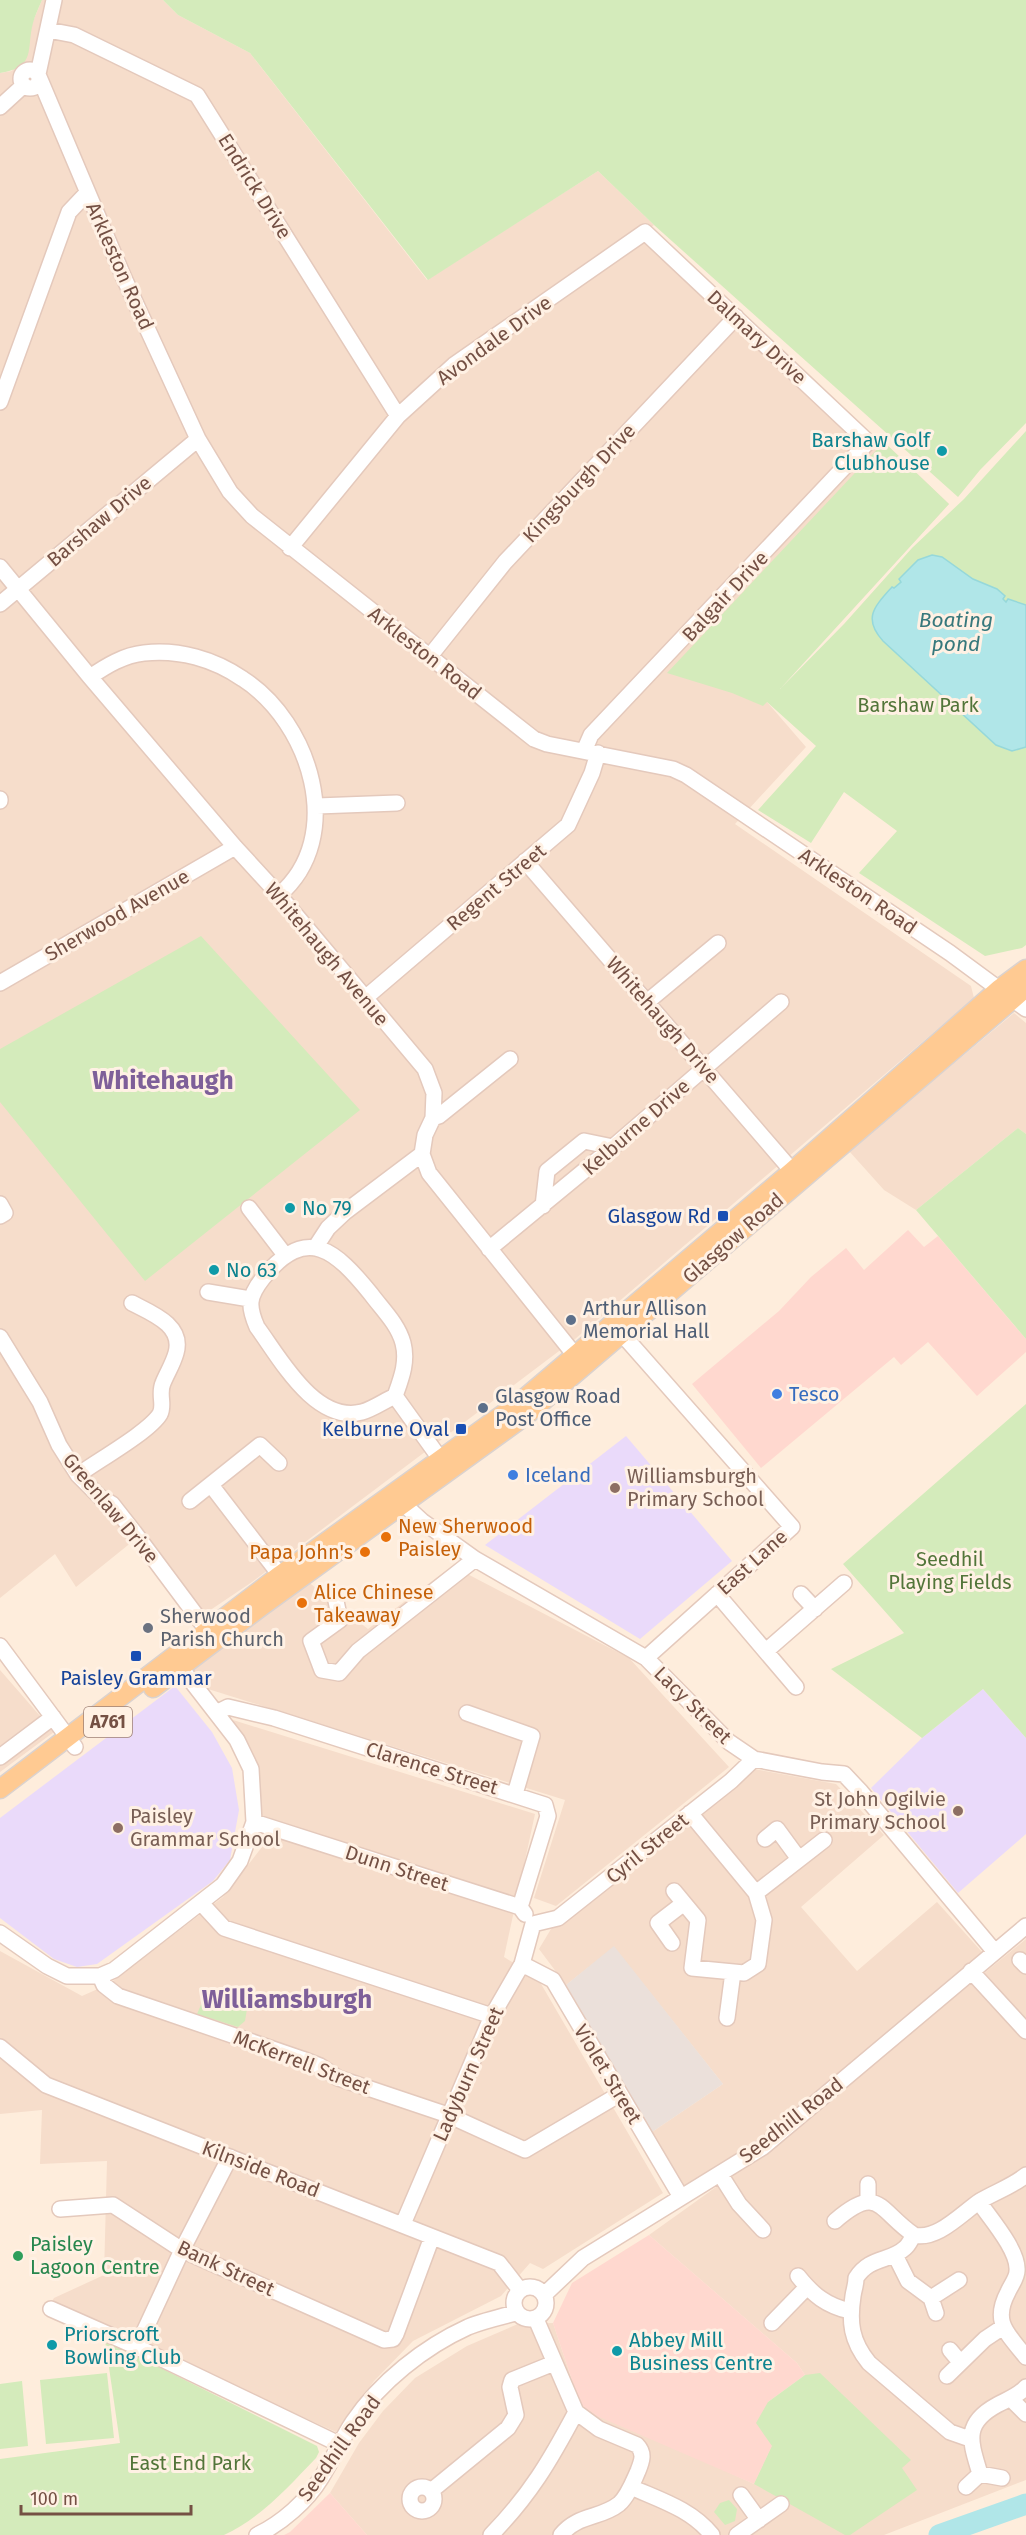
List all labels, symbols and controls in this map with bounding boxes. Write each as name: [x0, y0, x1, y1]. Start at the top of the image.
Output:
street label: Endrick Drive: [213, 129, 297, 243]
street label: Arkleston Road: [81, 198, 159, 334]
street label: Dalmary Drive: [702, 285, 812, 389]
street label: Avondale Drive: [432, 290, 556, 390]
street label: Kingsburgh Drive: [518, 419, 640, 547]
place label: Barshaw Golf Clubhouse: [811, 428, 931, 475]
marker: Barshaw Golf Clubhouse: [935, 444, 949, 458]
street label: Barshaw Drive: [42, 470, 156, 572]
street label: Balgair Drive: [677, 546, 773, 646]
street label: Arkleston Road: [364, 601, 486, 705]
water label: Boating pond: [919, 607, 993, 657]
park label: Barshaw Park: [857, 693, 979, 717]
street label: Regent Street: [441, 838, 551, 935]
street label: Arkleston Road: [794, 843, 922, 939]
street label: Sherwood Avenue: [41, 864, 193, 966]
street label: Whitehaugh Avenue: [260, 877, 394, 1031]
street label: Whitehaugh Drive: [601, 952, 725, 1088]
district label: Whitehaugh: [92, 1065, 234, 1096]
street label: Kelburne Drive: [577, 1074, 695, 1180]
street label: Glasgow Road: [678, 1188, 788, 1288]
place label: No 79: [302, 1196, 352, 1220]
marker: No 79: [283, 1201, 297, 1215]
place label: Glasgow Rd: [607, 1204, 711, 1228]
marker: Glasgow Rd: [716, 1209, 730, 1223]
place label: No 63: [226, 1258, 277, 1282]
marker: No 63: [207, 1263, 221, 1277]
place label: Arthur Allison Memorial Hall: [583, 1296, 710, 1343]
marker: Arthur Allison Memorial Hall: [564, 1313, 578, 1327]
place label: Tesco: [789, 1382, 839, 1406]
place label: Glasgow Road Post Office: [495, 1384, 621, 1431]
marker: Tesco: [770, 1387, 784, 1401]
marker: Glasgow Road Post Office: [476, 1401, 490, 1415]
place label: Kelburne Oval: [322, 1417, 449, 1441]
marker: Kelburne Oval: [454, 1422, 468, 1436]
street label: Greenlaw Drive: [58, 1448, 164, 1568]
place label: Iceland: [525, 1463, 591, 1487]
place label: Williamsburgh Primary School: [627, 1464, 764, 1511]
marker: Iceland: [506, 1468, 520, 1482]
marker: Williamsburgh Primary School: [608, 1481, 622, 1495]
place label: New Sherwood Paisley: [398, 1514, 533, 1561]
street label: East Lane: [712, 1524, 792, 1600]
marker: New Sherwood Paisley: [379, 1530, 393, 1544]
place label: Papa John's: [249, 1540, 353, 1564]
marker: Papa John's: [358, 1545, 372, 1559]
park label: Seedhil Playing Fields: [888, 1547, 1012, 1594]
place label: Alice Chinese Takeaway: [314, 1580, 434, 1627]
marker: Alice Chinese Takeaway: [295, 1596, 309, 1610]
place label: Sherwood Parish Church: [160, 1604, 284, 1651]
marker: Sherwood Parish Church: [141, 1621, 155, 1635]
marker: Paisley Grammar: [129, 1649, 143, 1663]
street label: Lacy Street: [649, 1661, 737, 1749]
place label: Paisley Grammar: [60, 1666, 212, 1690]
road number: A761: [84, 1707, 132, 1737]
street label: Clarence Street: [363, 1736, 502, 1800]
place label: St John Ogilvie Primary School: [809, 1787, 946, 1834]
place label: Paisley Grammar School: [130, 1804, 280, 1851]
marker: St John Ogilvie Primary School: [951, 1804, 965, 1818]
street label: Cyril Street: [601, 1807, 694, 1888]
marker: Paisley Grammar School: [111, 1821, 125, 1835]
street label: Dunn Street: [342, 1840, 453, 1896]
district label: Williamsburgh: [202, 1984, 372, 2015]
street label: Ladyburn Street: [428, 2002, 509, 2145]
street label: Violet Street: [569, 2020, 647, 2129]
street label: McKerrell Street: [230, 2025, 374, 2099]
street label: Seedhill Road: [734, 2072, 848, 2168]
street label: Kilnside Road: [199, 2136, 323, 2202]
place label: Paisley Lagoon Centre: [30, 2232, 160, 2279]
street label: Bank Street: [174, 2235, 279, 2301]
marker: Paisley Lagoon Centre: [11, 2249, 25, 2263]
place label: Priorscroft Bowling Club: [64, 2322, 181, 2369]
place label: Abbey Mill Business Centre: [629, 2328, 773, 2375]
marker: Priorscroft Bowling Club: [45, 2338, 59, 2352]
marker: Abbey Mill Business Centre: [610, 2344, 624, 2358]
street label: Seedhill Road: [293, 2390, 385, 2506]
park label: East End Park: [129, 2451, 252, 2475]
scale bar: [21, 2478, 190, 2516]
text: 100 m: [30, 2488, 78, 2510]

